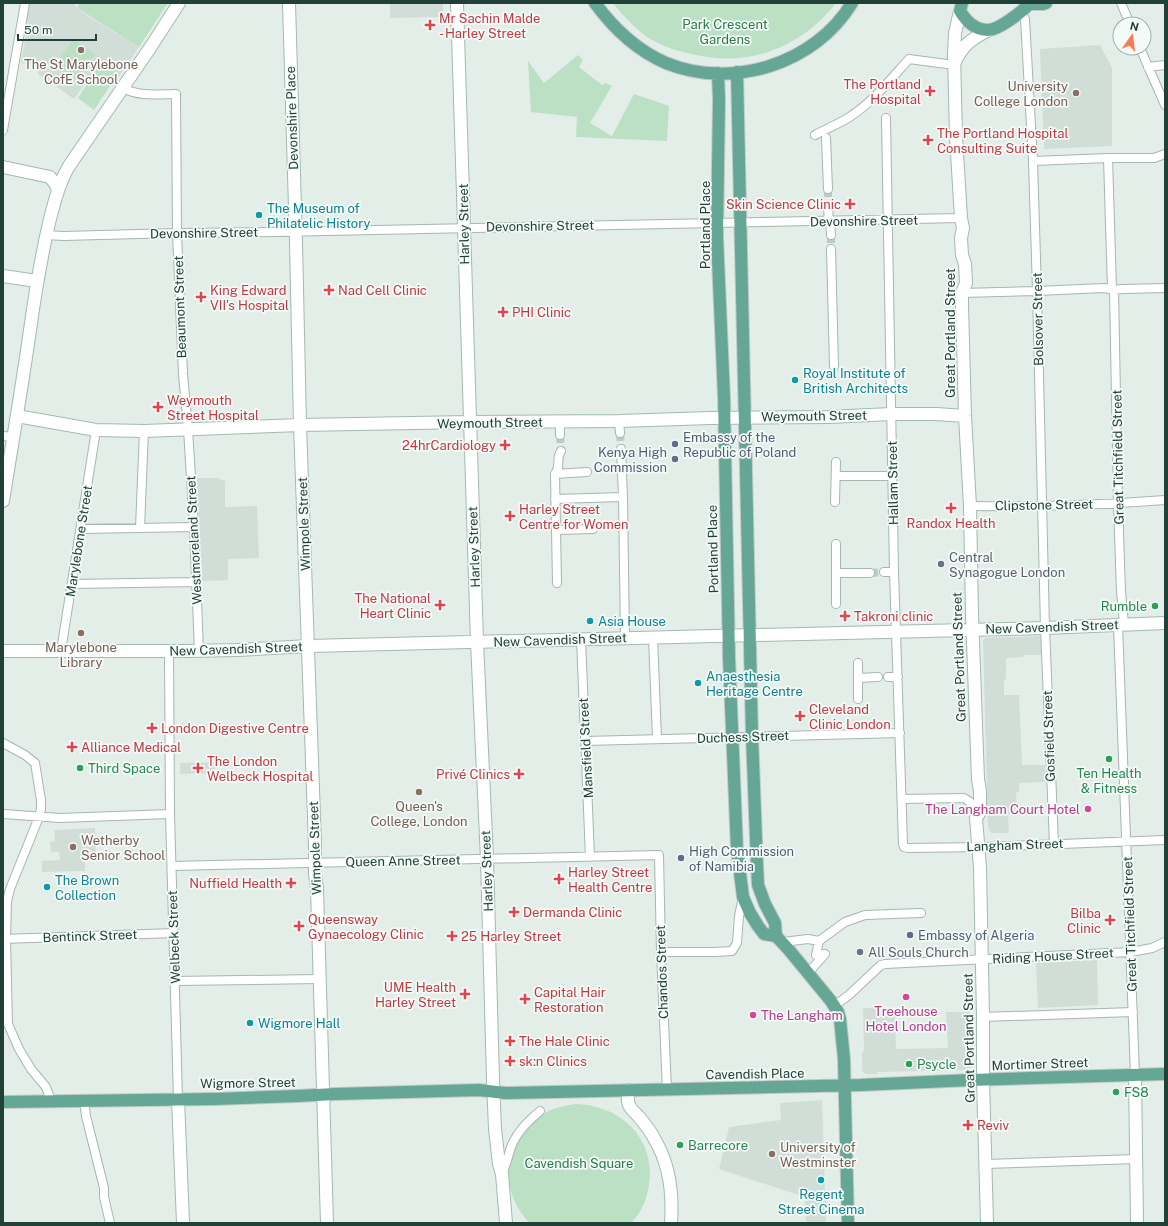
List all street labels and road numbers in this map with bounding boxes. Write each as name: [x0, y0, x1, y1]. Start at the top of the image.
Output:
street label: Devonshire Place: [283, 66, 301, 170]
street label: Portland Place: [698, 181, 713, 269]
street label: Harley Street: [456, 183, 472, 265]
street label: Devonshire Street: [810, 213, 918, 229]
street label: Devonshire Street: [486, 218, 594, 234]
street label: Devonshire Street: [150, 225, 258, 241]
street label: Beaumont Street: [171, 255, 189, 359]
street label: Great Portland Street: [943, 268, 958, 398]
street label: Bolsover Street: [1030, 272, 1046, 366]
street label: Great Titchfield Street: [1109, 389, 1127, 525]
street label: Weymouth Street: [761, 408, 867, 424]
street label: Weymouth Street: [437, 415, 543, 431]
street label: Hallam Street: [885, 441, 901, 525]
street label: Westmoreland Street: [183, 475, 205, 605]
street label: Wimpole Street: [295, 477, 313, 571]
street label: Marylebone Street: [63, 484, 95, 598]
street label: Clipstone Street: [995, 497, 1093, 513]
street label: Portland Place: [705, 505, 721, 593]
street label: Harley Street: [465, 506, 483, 588]
street label: Great Portland Street: [949, 592, 969, 722]
street label: New Cavendish Street: [985, 617, 1119, 637]
street label: New Cavendish Street: [493, 630, 627, 650]
street label: New Cavendish Street: [169, 639, 303, 659]
street label: Gosfield Street: [1040, 690, 1058, 782]
street label: Mansfield Street: [576, 697, 596, 799]
street label: Duchess Street: [696, 728, 790, 746]
street label: Wimpole Street: [306, 801, 324, 895]
street label: Harley Street: [478, 830, 496, 912]
street label: Langham Street: [966, 836, 1064, 854]
street label: Queen Anne Street: [345, 852, 461, 870]
street label: Great Titchfield Street: [1120, 856, 1140, 992]
street label: Welbeck Street: [165, 890, 183, 984]
street label: Chandos Street: [653, 925, 671, 1019]
street label: Bentinck Street: [42, 927, 138, 945]
street label: Riding House Street: [992, 945, 1114, 967]
street label: Great Portland Street: [960, 973, 978, 1103]
street label: Mortimer Street: [991, 1055, 1089, 1073]
street label: Cavendish Place: [705, 1066, 805, 1082]
street label: Wigmore Street: [200, 1075, 296, 1091]

